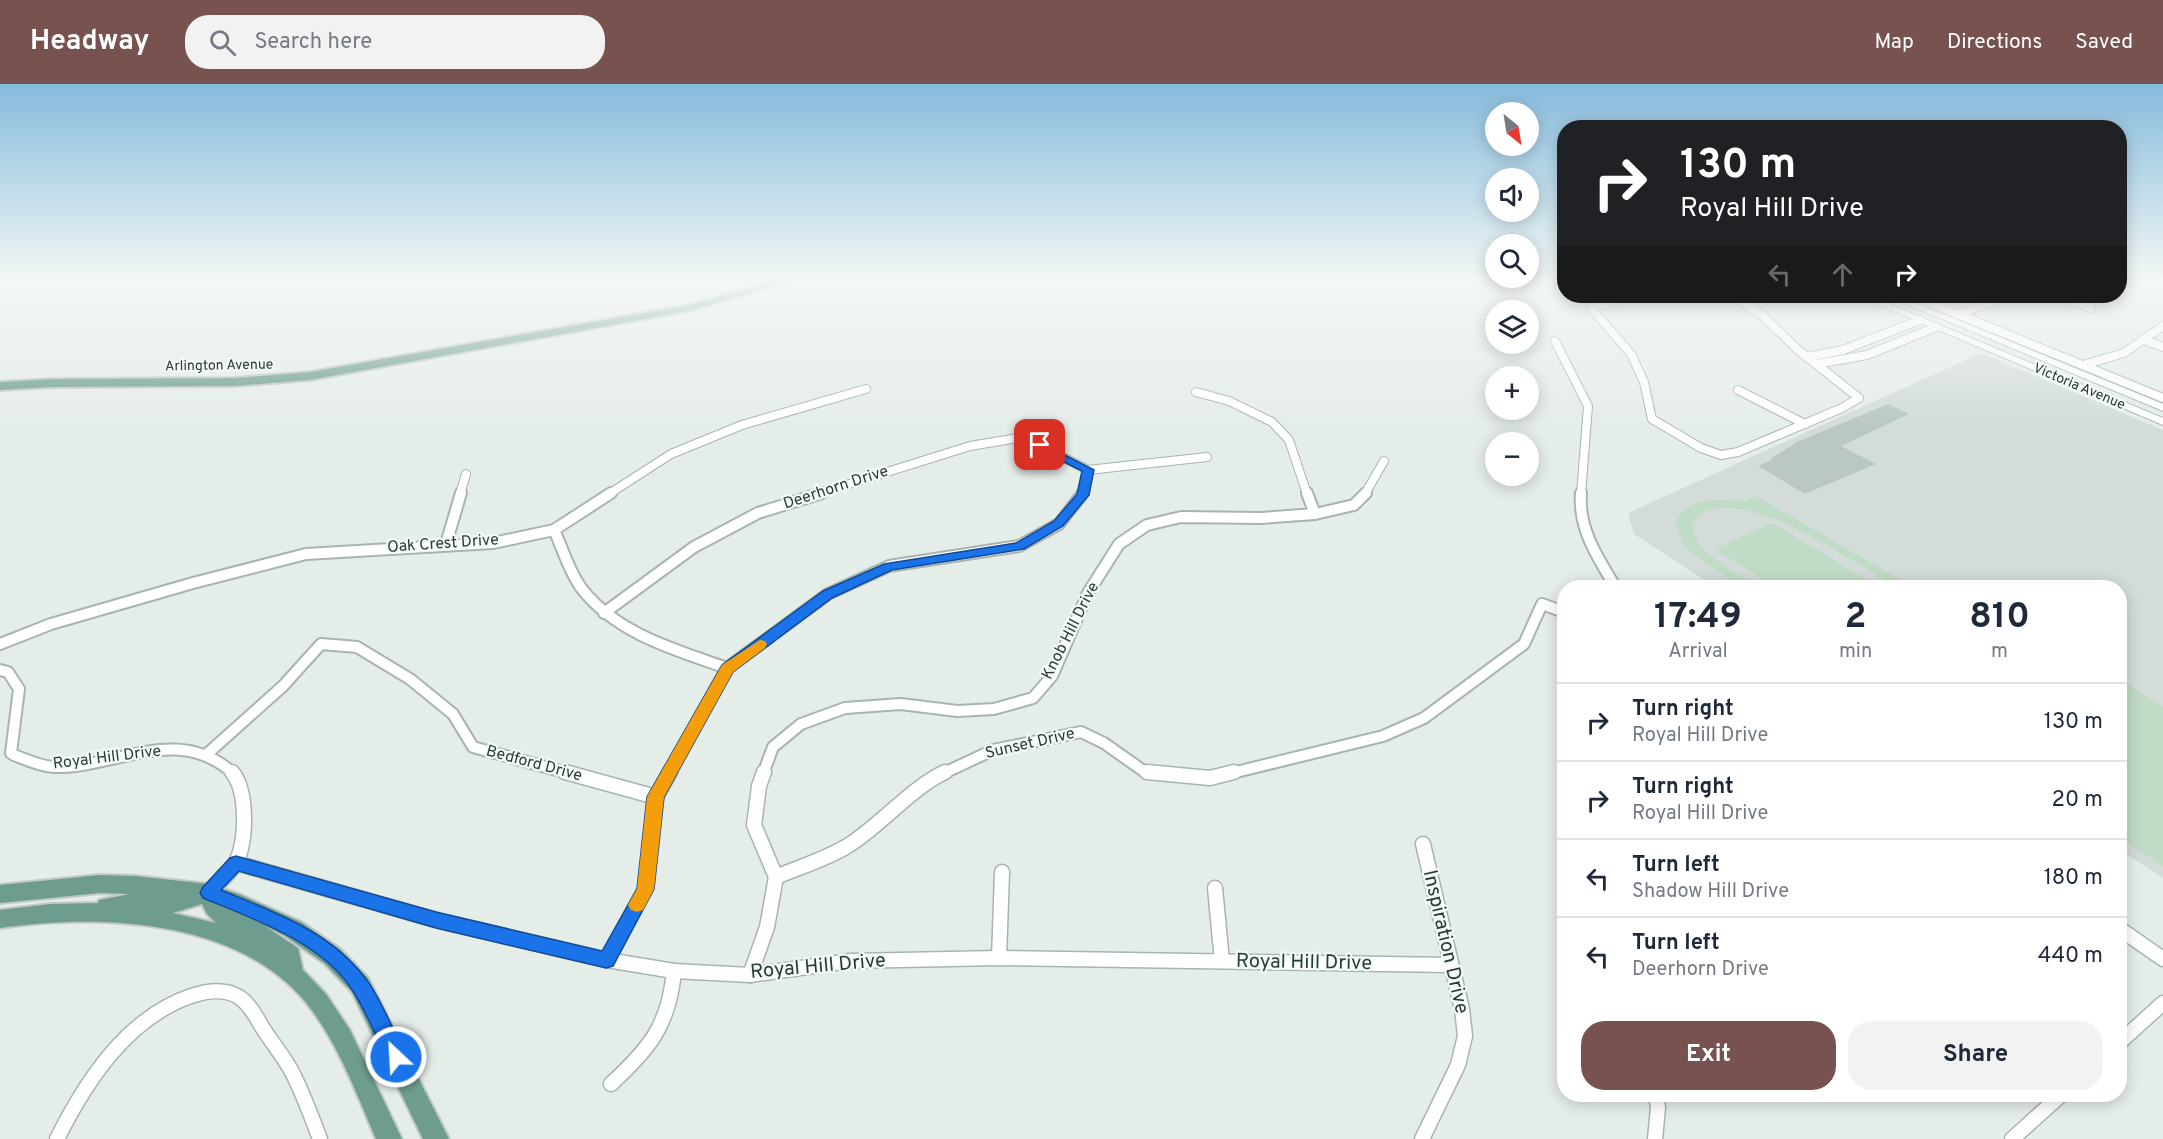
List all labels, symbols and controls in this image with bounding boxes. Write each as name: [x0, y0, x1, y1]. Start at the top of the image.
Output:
search box: [185, 15, 605, 69]
text: Headway: [30, 24, 149, 60]
icon: search: [206, 26, 239, 59]
text: Search here: [254, 29, 372, 56]
text: Map: [1874, 29, 1914, 56]
text: Directions: [1947, 29, 2042, 56]
text: Saved: [2075, 29, 2133, 56]
north arrow: [1485, 102, 1539, 156]
map controls: [1485, 102, 1539, 486]
text: 130 m: [1680, 140, 1796, 193]
icon: right: [1581, 144, 1659, 222]
button: sound: [1485, 168, 1539, 222]
text: Royal Hill Drive: [1680, 192, 1864, 226]
button: search: [1485, 234, 1539, 288]
icon: left: [1763, 258, 1796, 291]
icon: ahead: [1826, 258, 1859, 291]
icon: right: [1889, 258, 1922, 291]
button: layers: [1485, 300, 1539, 354]
street label: Arlington Avenue: [165, 357, 273, 375]
street label: Victoria Avenue: [2030, 360, 2128, 414]
button: +: [1485, 366, 1539, 420]
pin: [1014, 419, 1065, 470]
icon: arrive: [1023, 428, 1056, 461]
button: −: [1485, 432, 1539, 486]
street label: Deerhorn Drive: [781, 462, 891, 514]
street label: Oak Crest Drive: [387, 530, 499, 558]
street label: Knob Hill Drive: [1038, 579, 1104, 683]
text: 17:49: [1654, 595, 1742, 641]
text: 2: [1845, 595, 1867, 641]
text: 810: [1969, 595, 2030, 641]
text: Arrival: [1668, 639, 1728, 665]
text: min: [1839, 639, 1872, 665]
text: m: [1991, 639, 2008, 665]
text: Turn right: [1632, 696, 1734, 723]
icon: right: [1581, 706, 1614, 739]
text: 130 m: [2044, 709, 2103, 736]
text: Royal Hill Drive: [1632, 723, 1768, 749]
street label: Sunset Drive: [983, 724, 1077, 764]
street label: Royal Hill Drive: [52, 741, 162, 775]
street label: Bedford Drive: [484, 742, 584, 786]
text: Turn right: [1632, 774, 1734, 801]
icon: right: [1581, 784, 1614, 817]
text: 20 m: [2052, 787, 2103, 814]
text: Royal Hill Drive: [1632, 801, 1768, 827]
text: Turn left: [1632, 852, 1720, 879]
icon: left: [1581, 862, 1614, 895]
text: 180 m: [2044, 865, 2103, 892]
street label: Inspiration Drive: [1416, 868, 1474, 1016]
text: Shadow Hill Drive: [1632, 879, 1789, 905]
text: Turn left: [1632, 930, 1720, 957]
icon: left: [1581, 940, 1614, 973]
text: 440 m: [2038, 943, 2103, 970]
street label: Royal Hill Drive: [749, 948, 887, 986]
street label: Royal Hill Drive: [1236, 949, 1372, 977]
text: Deerhorn Drive: [1632, 957, 1769, 983]
button: Exit: [1581, 1021, 1836, 1090]
button: Share: [1848, 1021, 2103, 1090]
position arrow: [364, 1025, 428, 1089]

